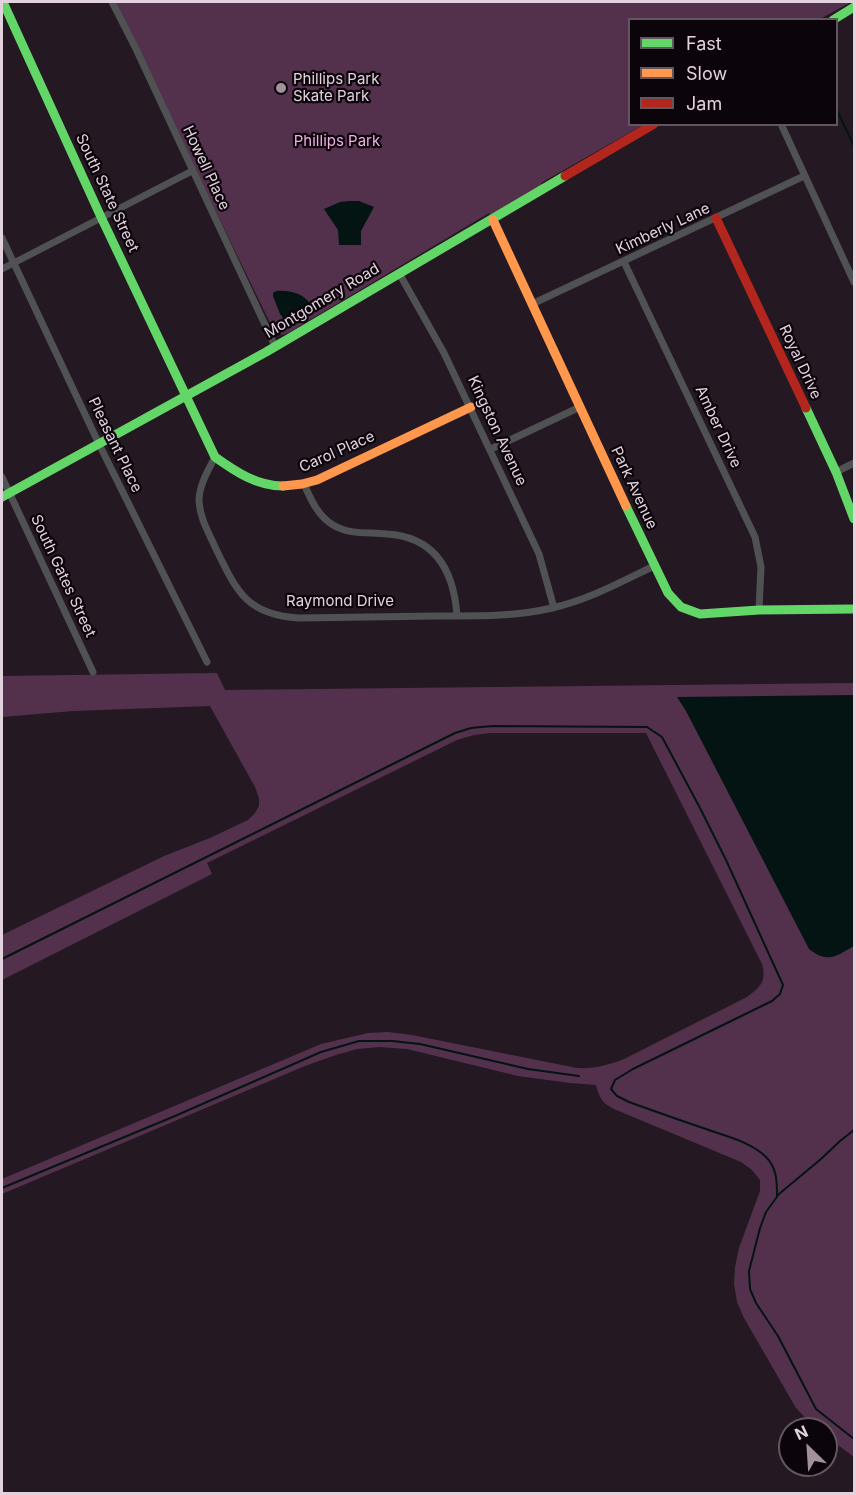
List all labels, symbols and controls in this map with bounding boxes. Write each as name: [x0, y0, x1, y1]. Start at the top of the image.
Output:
legend: [628, 18, 838, 126]
text: Fast: [686, 33, 722, 54]
text: Slow: [686, 63, 727, 84]
place label: Phillips Park Skate Park: [293, 70, 379, 105]
marker: Phillips Park Skate Park: [274, 81, 288, 95]
text: Jam: [686, 93, 722, 114]
street label: Howell Place: [179, 123, 233, 213]
street label: South State Street: [72, 131, 142, 255]
park label: Phillips Park: [294, 132, 380, 150]
street label: Kimberly Lane: [613, 199, 713, 259]
street label: Montgomery Road: [261, 260, 383, 342]
street label: Royal Drive: [775, 322, 825, 402]
street label: Kingston Avenue: [464, 373, 530, 489]
street label: Amber Drive: [691, 383, 745, 471]
street label: Pleasant Place: [84, 394, 146, 496]
street label: Carol Place: [297, 427, 377, 477]
street label: Park Avenue: [607, 444, 661, 532]
street label: South Gates Street: [27, 512, 99, 640]
street label: Raymond Drive: [286, 592, 394, 610]
north arrow: [778, 1417, 838, 1477]
text: N: [791, 1421, 811, 1444]

